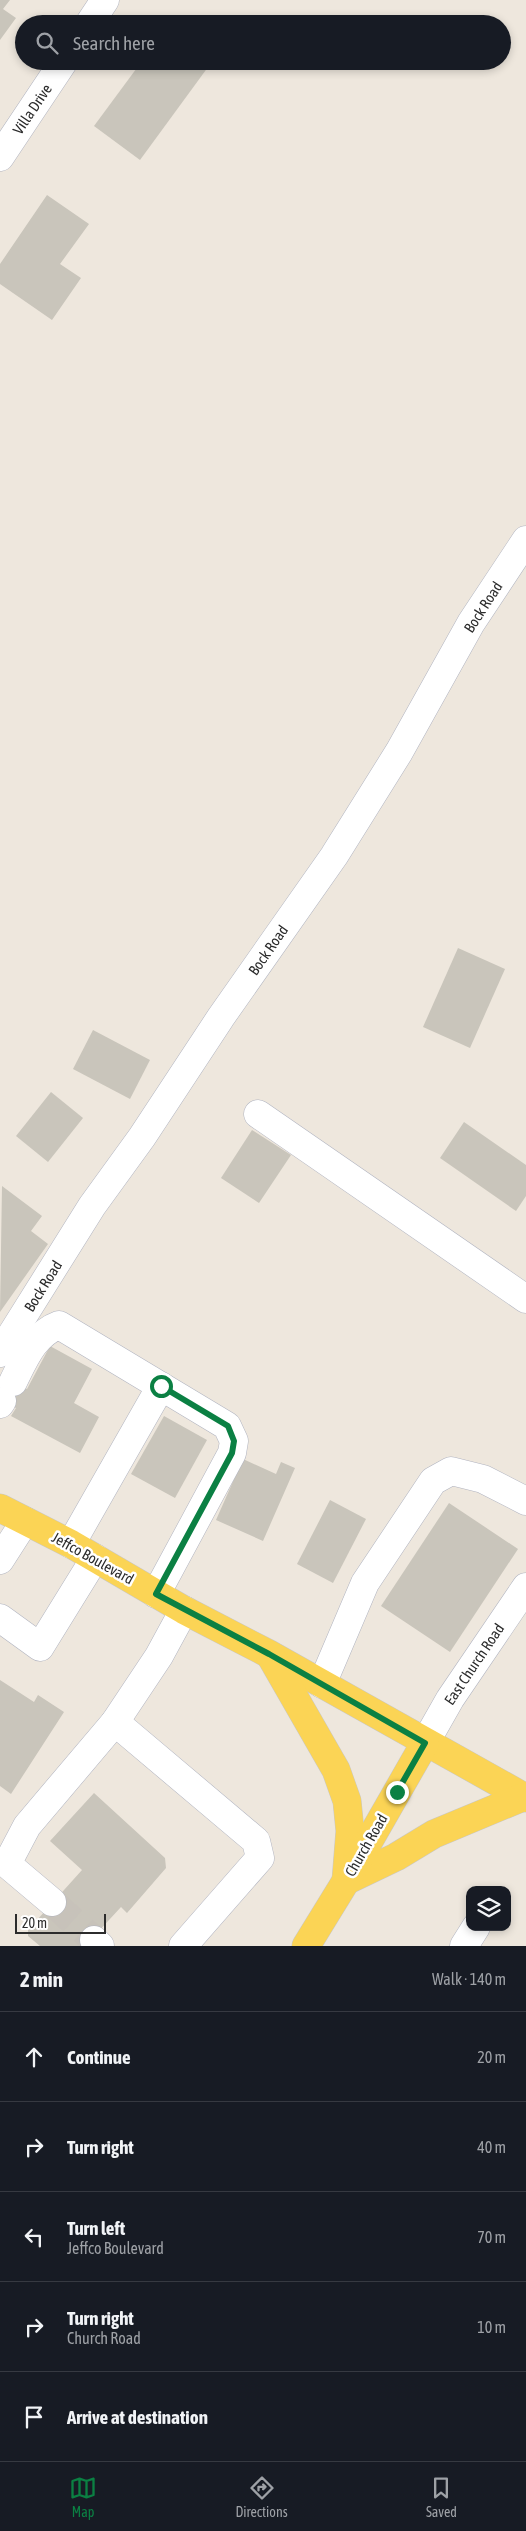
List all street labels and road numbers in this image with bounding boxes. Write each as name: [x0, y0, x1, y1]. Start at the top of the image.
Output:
street label: Villa Drive: [9, 81, 55, 137]
street label: Bock Road: [460, 578, 506, 636]
street label: Bock Road: [245, 922, 291, 978]
street label: Bock Road: [21, 1257, 65, 1315]
street label: Jeffco Boulevard: [49, 1529, 137, 1587]
street label: East Church Road: [441, 1620, 507, 1708]
street label: Church Road: [341, 1811, 391, 1879]

